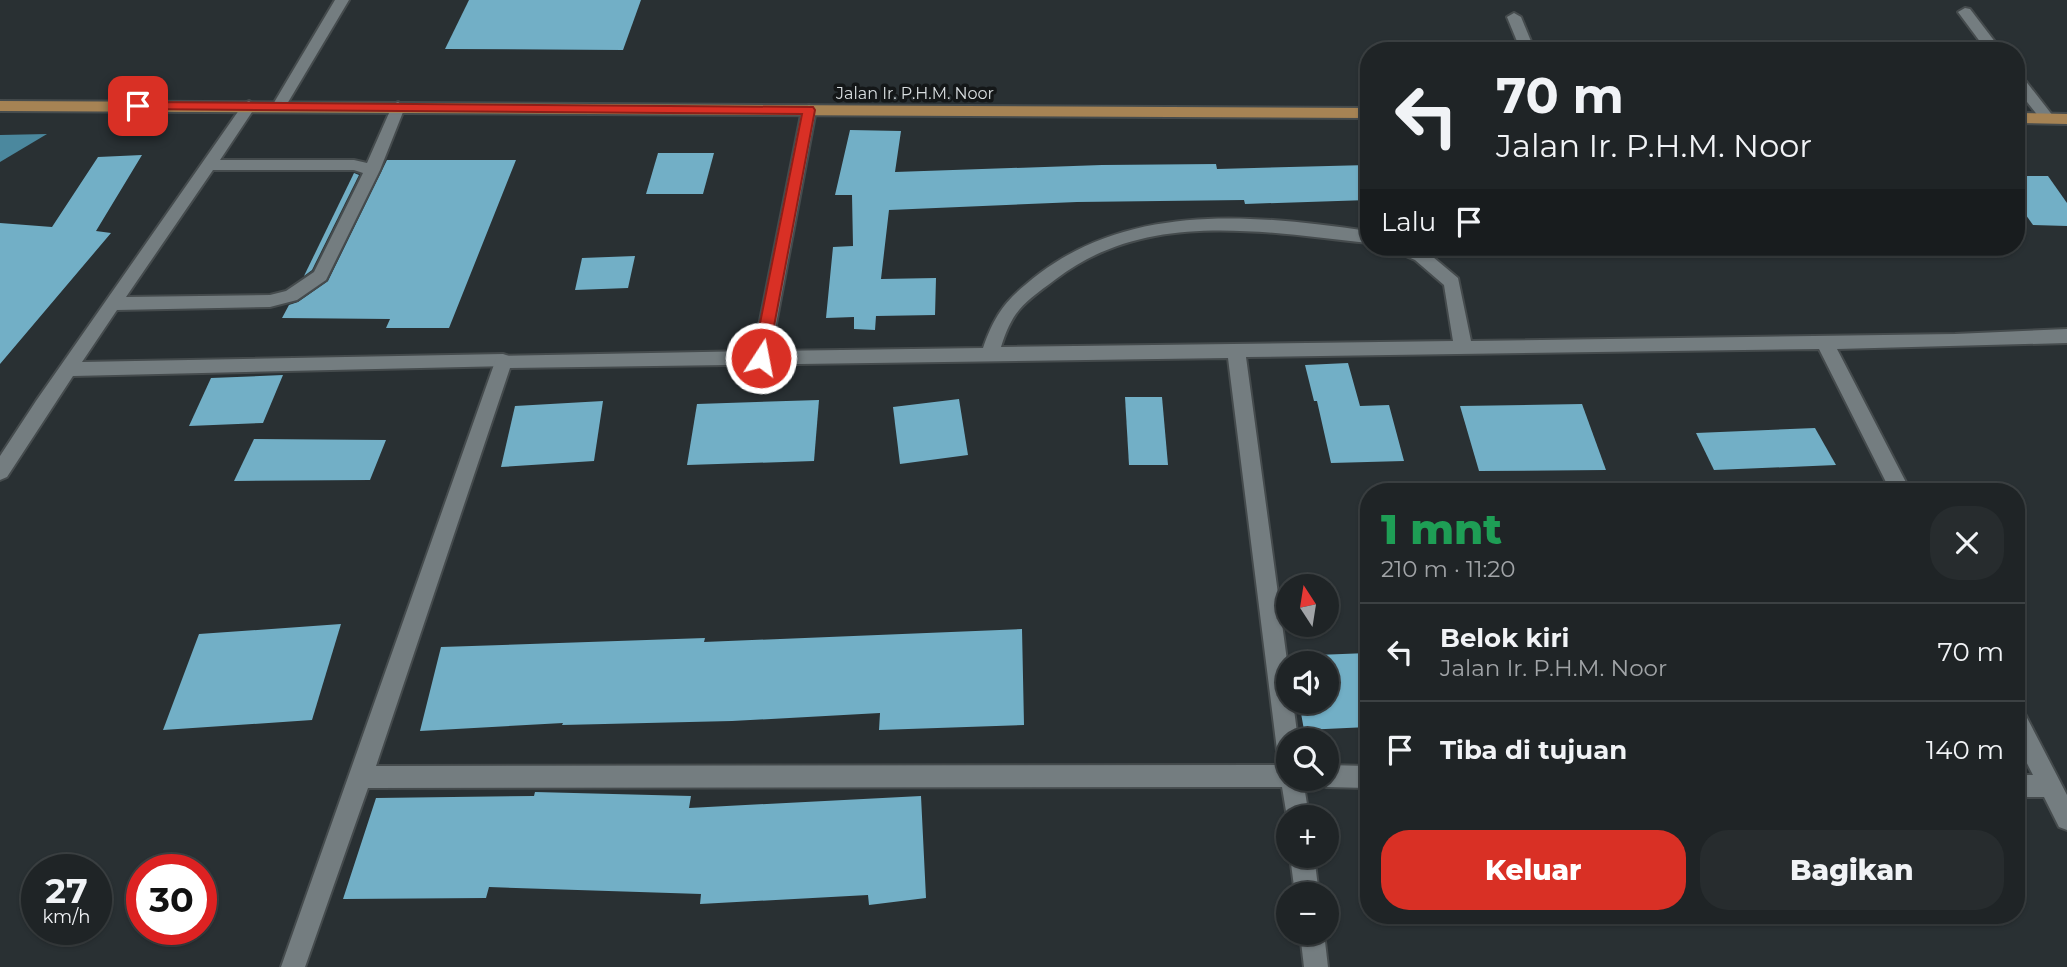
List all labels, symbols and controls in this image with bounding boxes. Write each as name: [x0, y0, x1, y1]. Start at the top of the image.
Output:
text: 70 m: [1496, 66, 1624, 125]
icon: left: [1381, 70, 1472, 161]
pin: [108, 76, 168, 136]
street label: Jalan Ir. P.H.M. Noor: [835, 84, 994, 103]
icon: arrive: [119, 87, 157, 125]
text: Jalan Ir. P.H.M. Noor: [1496, 126, 1812, 165]
icon: arrive: [1450, 203, 1488, 241]
text: Lalu: [1381, 206, 1436, 238]
position arrow: [724, 321, 798, 395]
text: 1 mnt: [1381, 503, 1502, 555]
button: close: [1930, 506, 2004, 580]
text: 210 m · 11:20: [1381, 555, 1516, 583]
north arrow: [1276, 574, 1339, 637]
map controls: [1276, 574, 1339, 945]
text: Belok kiri: [1440, 622, 1569, 654]
icon: left: [1381, 633, 1419, 671]
text: 70 m: [1938, 636, 2004, 668]
button: sound: [1276, 651, 1339, 714]
text: Jalan Ir. P.H.M. Noor: [1440, 654, 1667, 682]
button: search: [1276, 728, 1339, 791]
icon: arrive: [1381, 731, 1419, 769]
text: Tiba di tujuan: [1440, 734, 1627, 766]
text: 140 m: [1926, 734, 2004, 766]
button: +: [1276, 805, 1339, 868]
button: Keluar: [1381, 830, 1686, 910]
button: Bagikan: [1700, 830, 2004, 910]
speed limit sign: 30: [126, 854, 217, 945]
text: 27: [45, 869, 88, 912]
button: −: [1276, 882, 1339, 945]
text: km/h: [42, 906, 91, 928]

